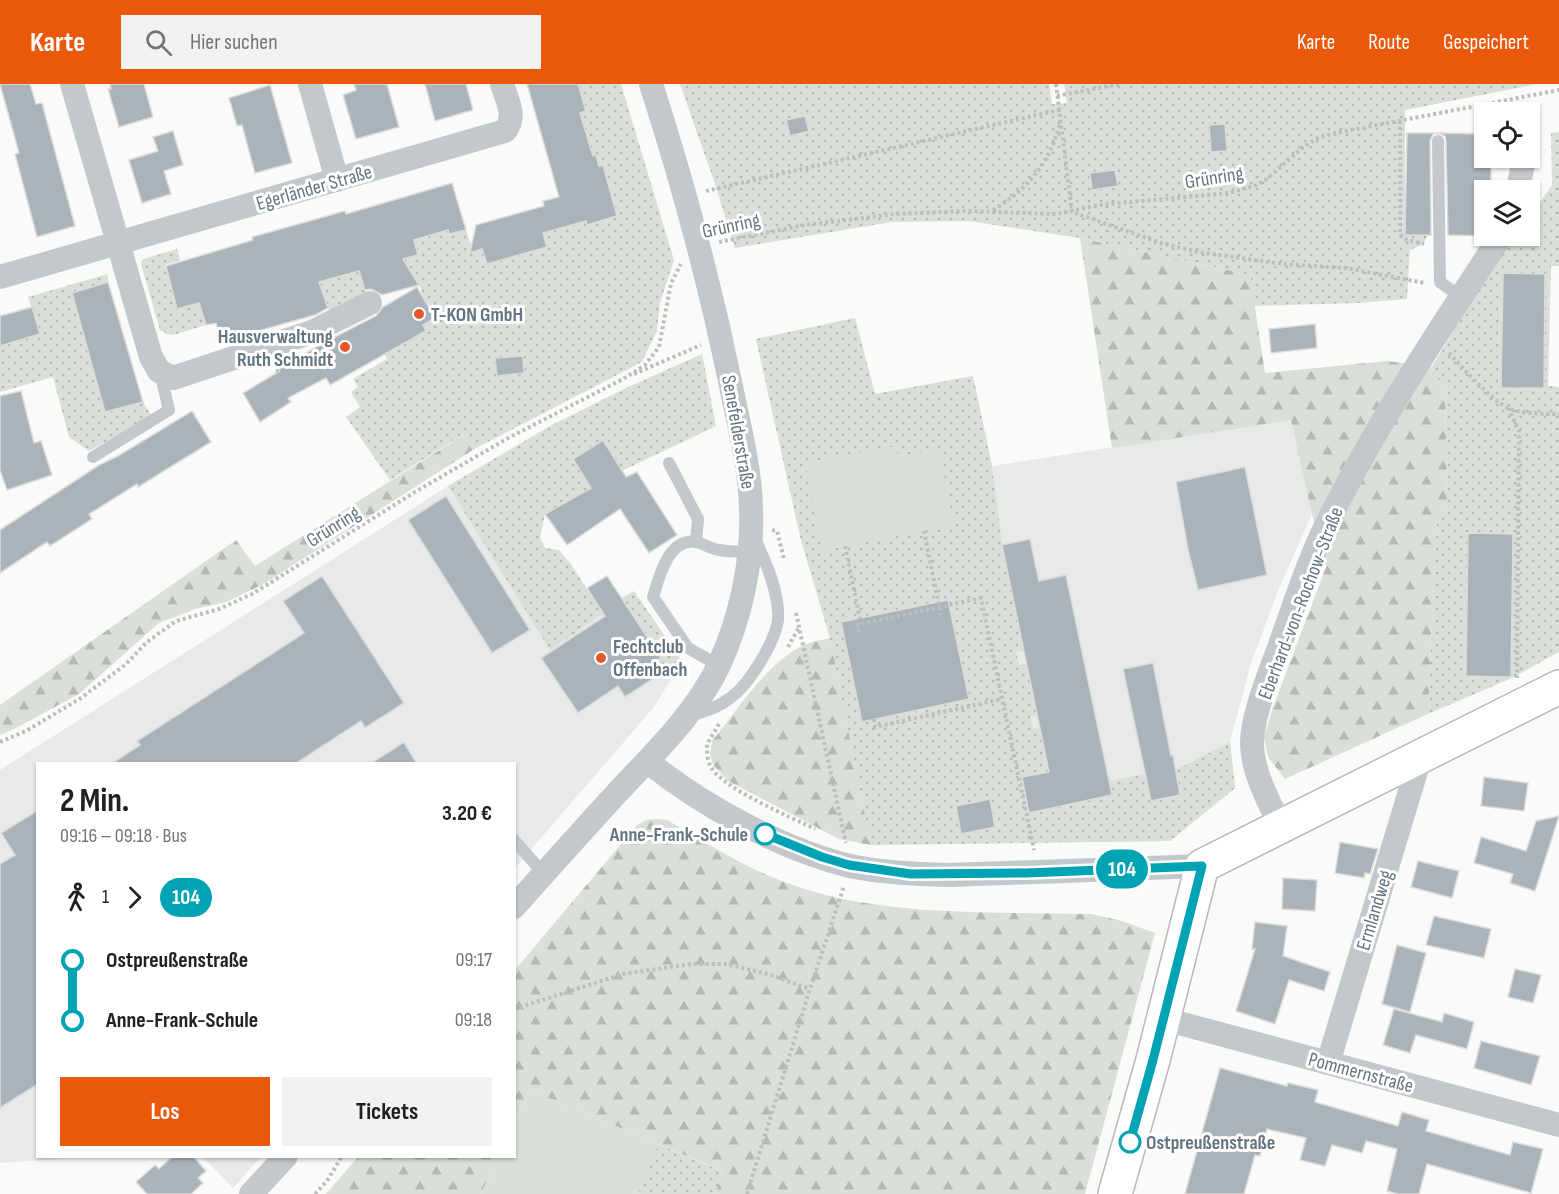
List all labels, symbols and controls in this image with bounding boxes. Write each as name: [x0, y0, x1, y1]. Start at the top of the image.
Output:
search box: [121, 15, 541, 69]
text: Karte: [30, 26, 85, 59]
icon: search: [142, 26, 175, 59]
text: Hier suchen: [190, 29, 278, 56]
text: Karte: [1297, 30, 1335, 55]
text: Route: [1368, 30, 1410, 55]
text: Gespeichert: [1443, 30, 1529, 55]
map controls: [1474, 102, 1540, 246]
button: locate: [1474, 102, 1540, 168]
street label: Egerländer Straße: [254, 160, 375, 216]
street label: Grünring: [1183, 162, 1245, 194]
button: layers: [1474, 180, 1540, 246]
street label: Grünring: [700, 208, 762, 244]
place label: T-KON GmbH: [431, 303, 523, 327]
marker: T-KON GmbH: [412, 307, 426, 321]
place label: Hausverwaltung Ruth Schmidt: [218, 325, 334, 372]
marker: Hausverwaltung Ruth Schmidt: [338, 340, 352, 354]
street label: Senefelderstraße: [716, 373, 760, 491]
street label: Grünring: [302, 501, 365, 553]
street label: Eberhard-von-Rochow-Straße: [1253, 504, 1349, 703]
place label: Fechtclub Offenbach: [613, 635, 687, 682]
marker: Fechtclub Offenbach: [594, 651, 608, 665]
text: 2 Min.: [60, 781, 129, 821]
text: 3.20 €: [442, 800, 492, 827]
place label: Anne-Frank-Schule: [609, 823, 748, 847]
marker: Anne-Frank-Schule: [754, 823, 776, 845]
text: 09:16 – 09:18 · Bus: [60, 824, 187, 848]
line badge: 104: [1088, 850, 1156, 888]
text: 104: [1108, 857, 1136, 882]
street label: Ermlandweg: [1351, 867, 1398, 953]
icon: walk: [60, 881, 93, 914]
icon: forward: [118, 881, 151, 914]
text: 1: [102, 885, 109, 909]
text: 104: [172, 885, 200, 910]
text: Ostpreußenstraße: [106, 947, 248, 974]
text: 09:17: [455, 948, 492, 972]
text: Anne-Frank-Schule: [106, 1007, 258, 1034]
text: 09:18: [455, 1008, 492, 1032]
street label: Pommernstraße: [1306, 1047, 1416, 1098]
button: Los: [60, 1077, 270, 1146]
button: Tickets: [282, 1077, 492, 1146]
marker: Ostpreußenstraße: [1119, 1131, 1141, 1153]
place label: Ostpreußenstraße: [1146, 1131, 1275, 1155]

